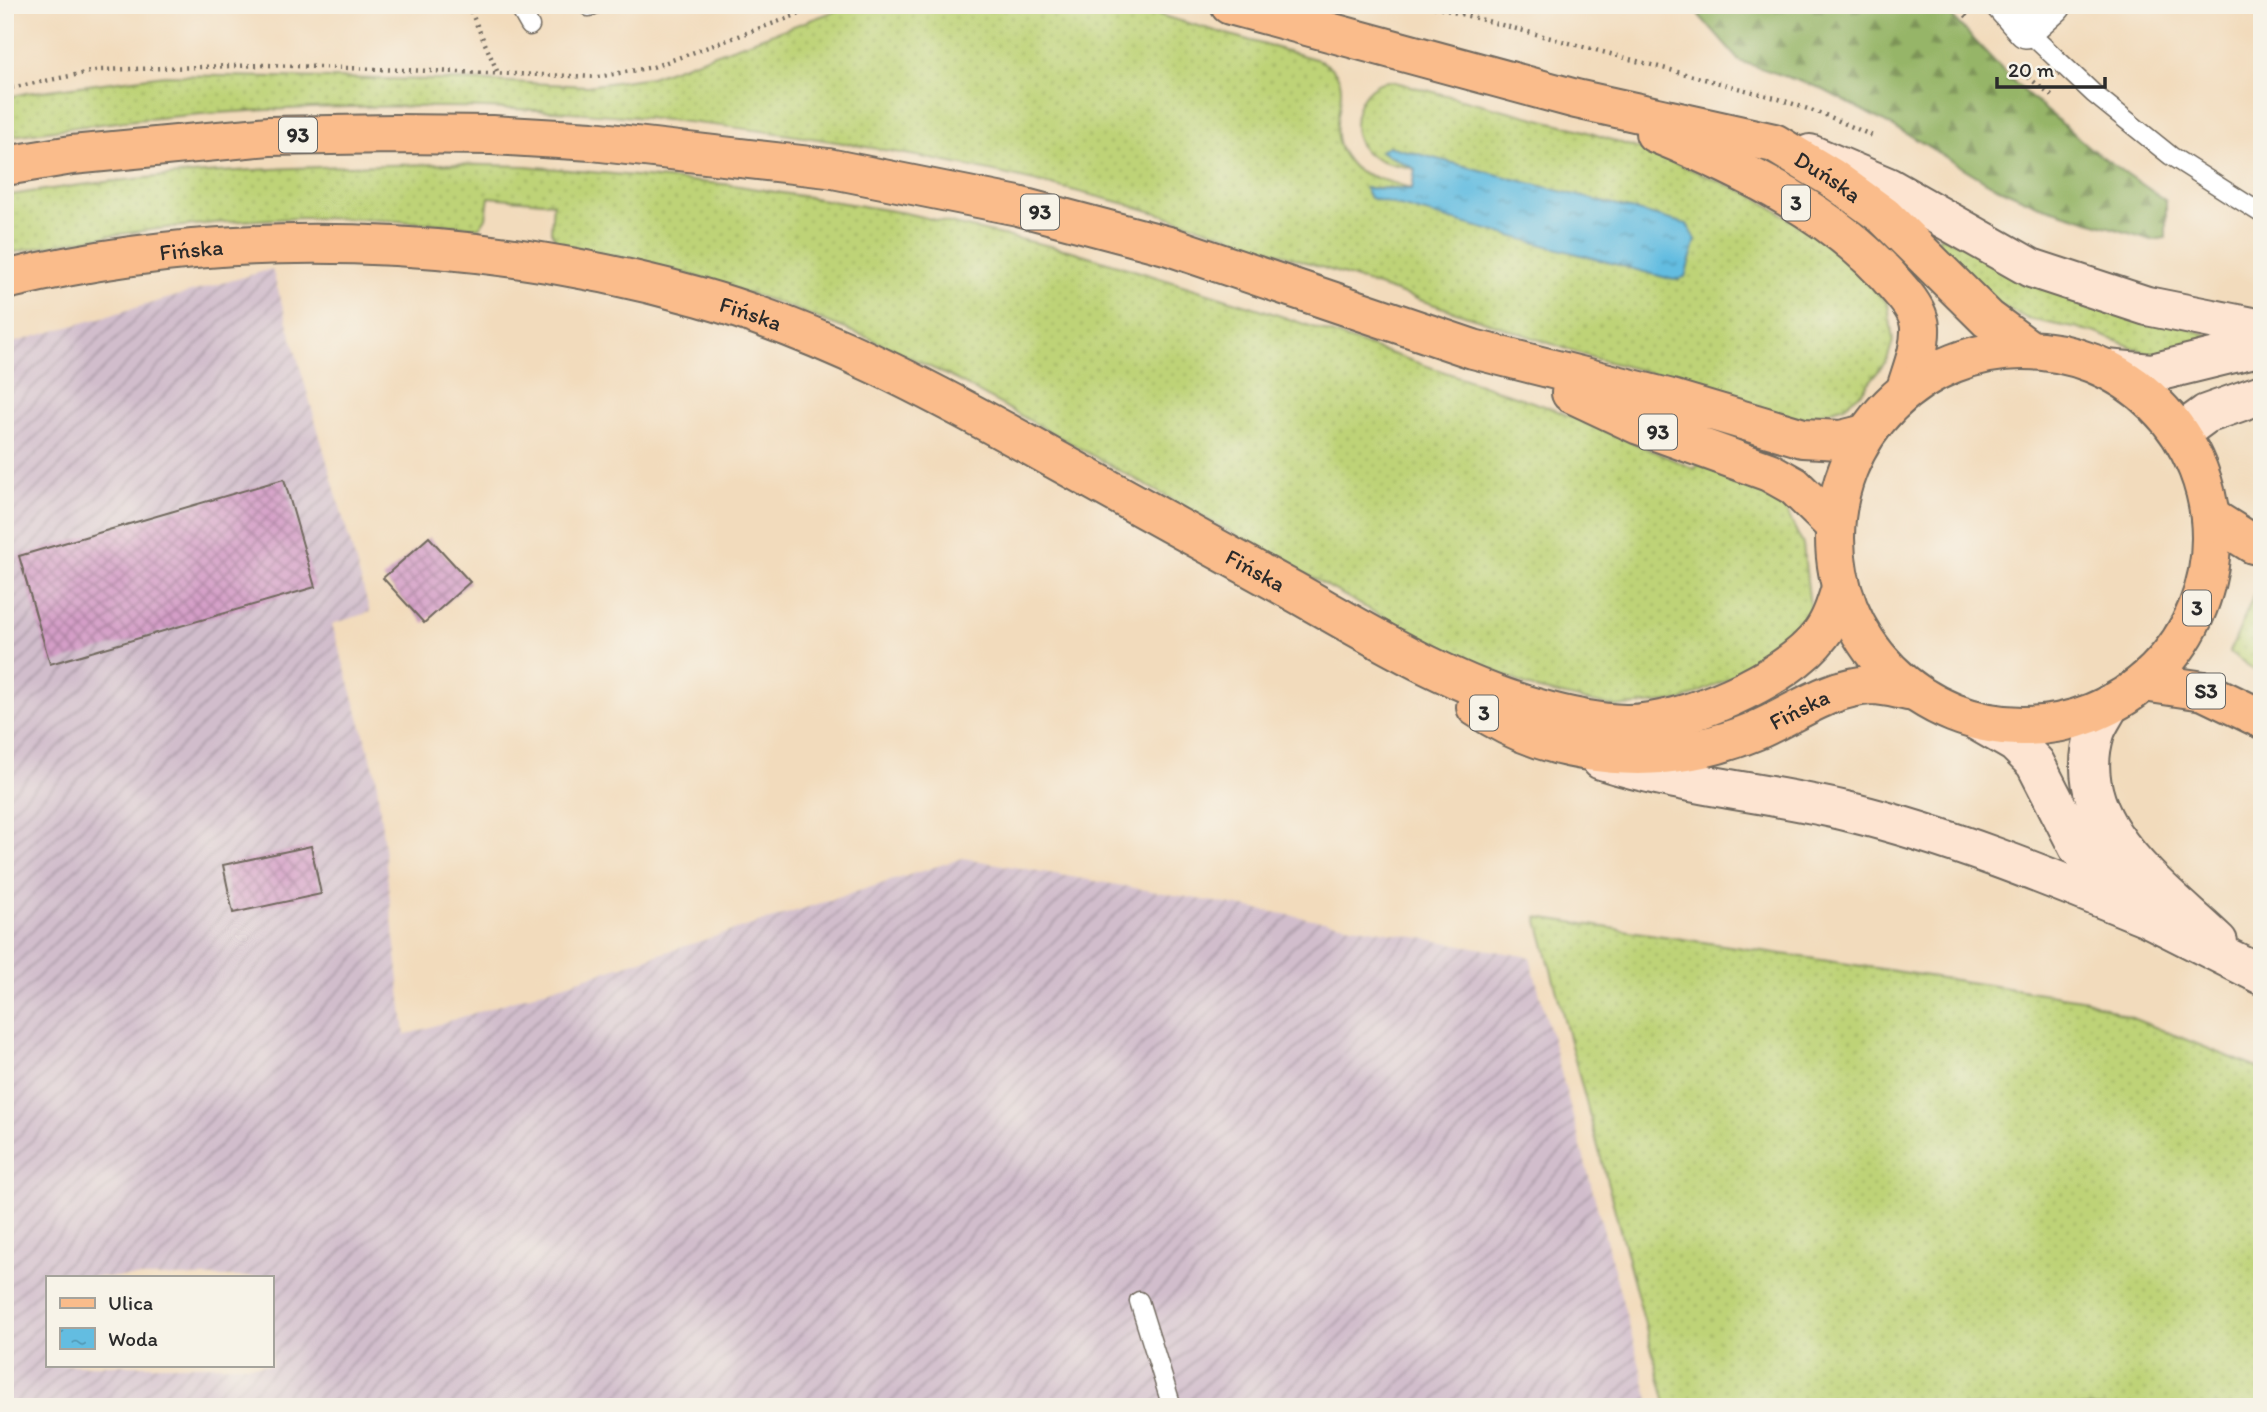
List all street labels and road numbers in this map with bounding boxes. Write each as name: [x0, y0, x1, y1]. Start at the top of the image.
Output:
road number: 93: [279, 118, 317, 152]
street label: Duńska: [1789, 145, 1867, 209]
road number: 3: [1782, 186, 1810, 220]
road number: 93: [1021, 194, 1059, 230]
street label: Fińska: [158, 233, 224, 267]
street label: Fińska: [716, 290, 786, 337]
road number: 93: [1639, 414, 1677, 450]
street label: Fińska: [1221, 543, 1290, 598]
road number: 3: [2183, 590, 2211, 626]
road number: S3: [2187, 674, 2225, 708]
street label: Fińska: [1764, 682, 1834, 736]
road number: 3: [1470, 696, 1498, 730]

